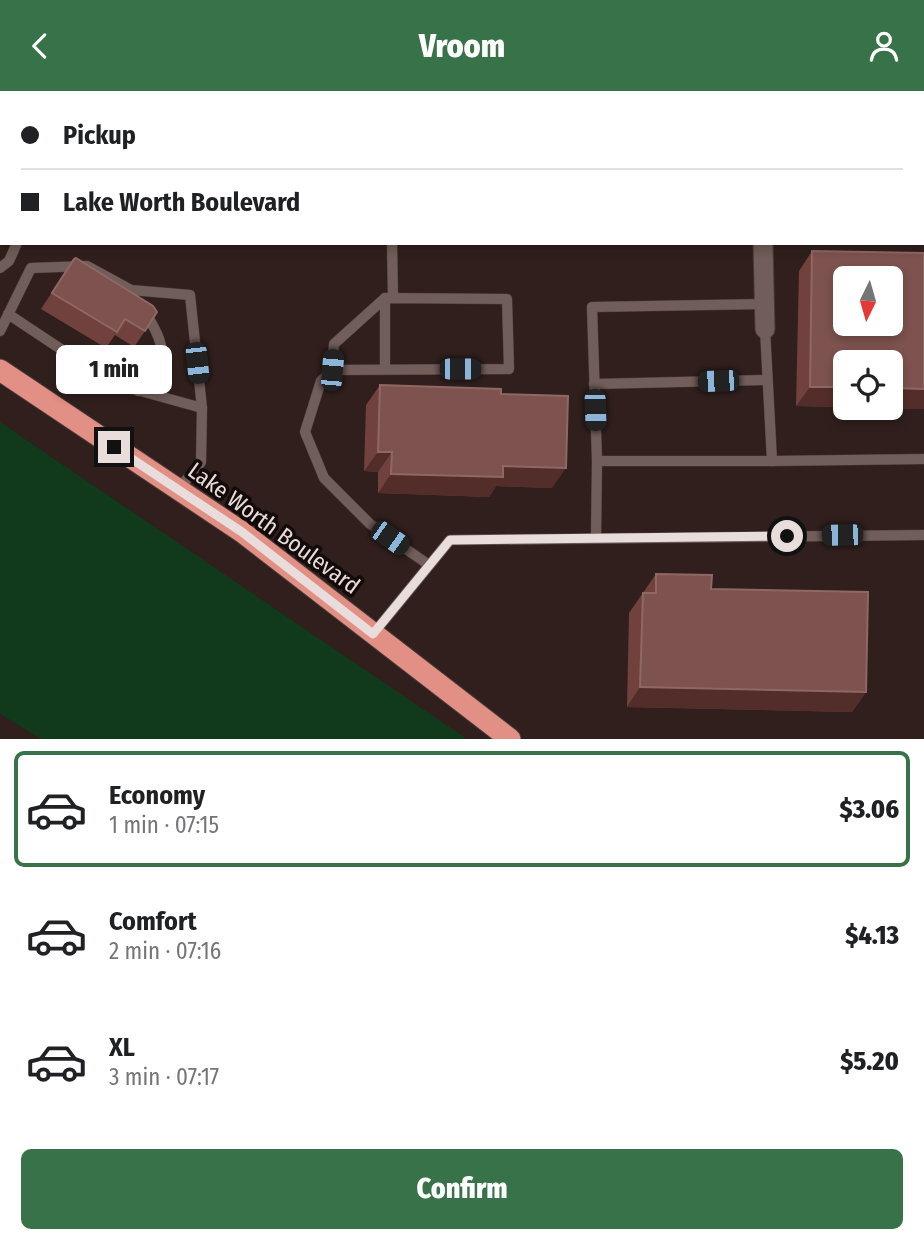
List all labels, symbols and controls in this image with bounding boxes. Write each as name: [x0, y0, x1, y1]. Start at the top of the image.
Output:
icon: back: [21, 27, 59, 65]
text: Vroom: [419, 27, 505, 65]
icon: person: [865, 27, 903, 65]
text: Pickup: [63, 120, 136, 151]
text: Lake Worth Boulevard: [63, 187, 300, 218]
north arrow: [833, 266, 903, 336]
map controls: [833, 266, 903, 420]
car: [185, 341, 210, 385]
callout: 1 min: [56, 345, 172, 395]
car: [320, 348, 345, 392]
button: locate: [833, 350, 903, 420]
text: 1 min: [89, 355, 139, 383]
car: [440, 359, 482, 380]
car: [697, 370, 740, 392]
car: [584, 389, 607, 431]
route end: [98, 431, 130, 463]
street label: Lake Worth Boulevard: [183, 456, 365, 600]
car: [367, 517, 414, 559]
route start: [771, 520, 803, 552]
car: [821, 524, 864, 546]
icon: car: [25, 778, 88, 841]
text: Economy: [109, 780, 205, 811]
text: $3.06: [840, 794, 899, 825]
text: 1 min · 07:15: [109, 811, 219, 839]
icon: car: [25, 904, 88, 967]
text: Comfort: [109, 906, 197, 937]
text: $4.13: [845, 920, 899, 951]
text: 2 min · 07:16: [109, 937, 221, 965]
icon: car: [25, 1030, 88, 1093]
text: XL: [109, 1032, 135, 1063]
text: $5.20: [840, 1046, 899, 1077]
text: 3 min · 07:17: [109, 1063, 219, 1091]
button: Confirm: [21, 1149, 903, 1229]

